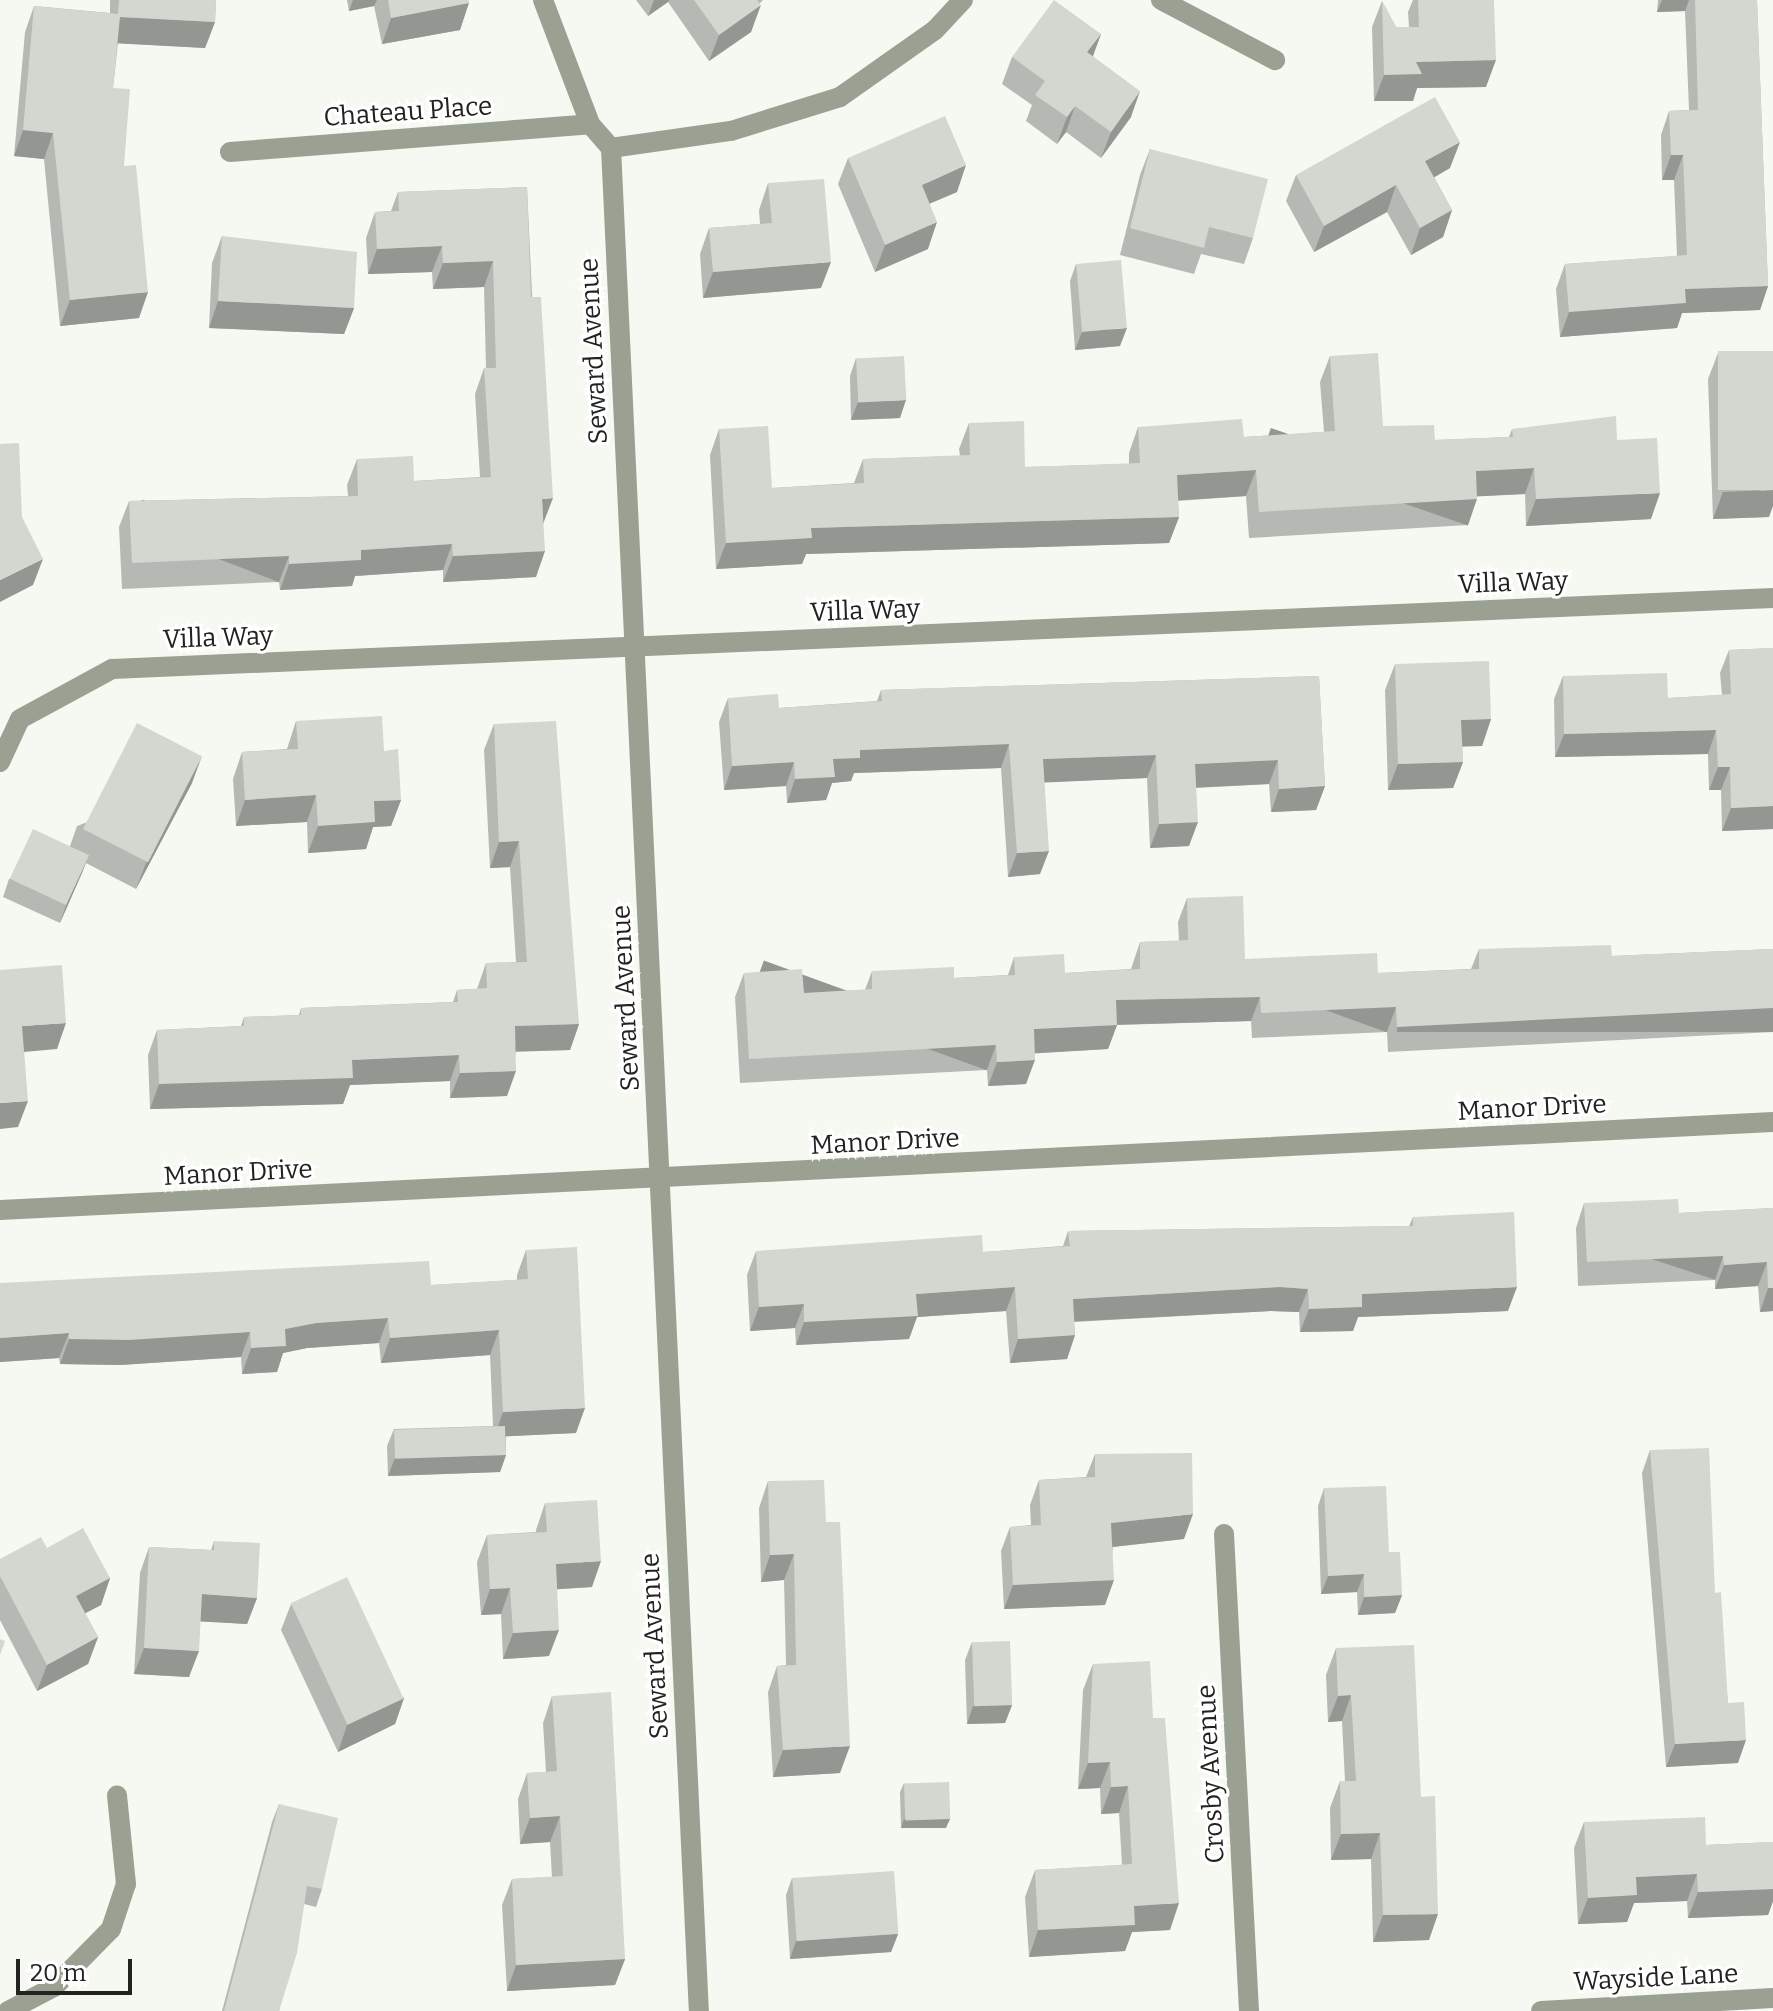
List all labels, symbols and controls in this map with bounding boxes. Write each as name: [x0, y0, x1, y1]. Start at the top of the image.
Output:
street label: Chateau Place: [323, 91, 493, 133]
street label: Seward Avenue: [574, 257, 614, 445]
street label: Villa Way: [1457, 565, 1569, 601]
street label: Villa Way: [809, 593, 921, 629]
street label: Villa Way: [162, 620, 274, 656]
street label: Seward Avenue: [606, 904, 646, 1092]
street label: Manor Drive: [1457, 1089, 1607, 1127]
street label: Manor Drive: [810, 1123, 960, 1161]
street label: Manor Drive: [163, 1154, 313, 1192]
street label: Seward Avenue: [635, 1552, 675, 1740]
street label: Crosby Avenue: [1191, 1684, 1231, 1864]
scale bar: [20, 1943, 136, 1993]
street label: Wayside Lane: [1573, 1958, 1739, 1998]
text: 20 m: [30, 1959, 86, 1987]

